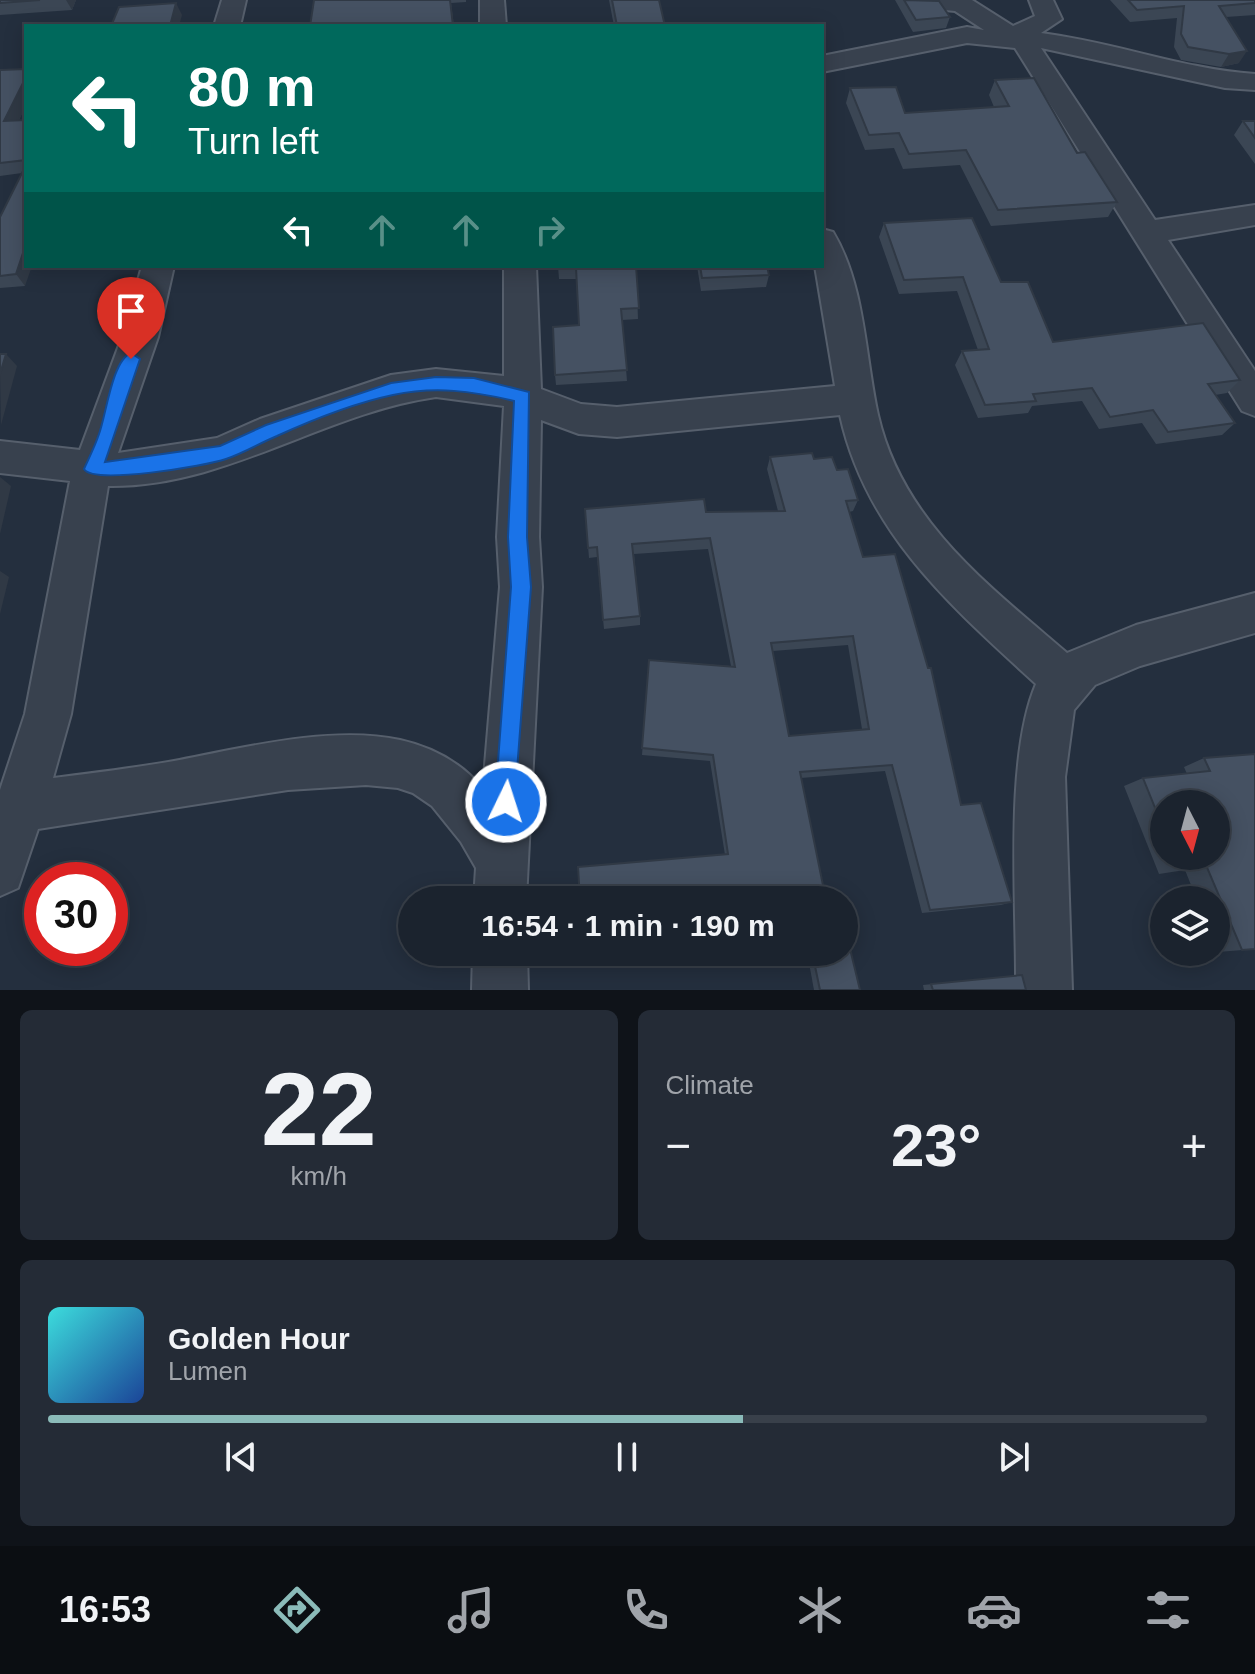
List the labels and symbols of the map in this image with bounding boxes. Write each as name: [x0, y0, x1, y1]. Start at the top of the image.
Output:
pin: [97, 277, 165, 359]
position arrow: [464, 760, 548, 844]
north arrow: [1150, 790, 1230, 870]
speed limit sign: 30: [24, 862, 128, 966]

